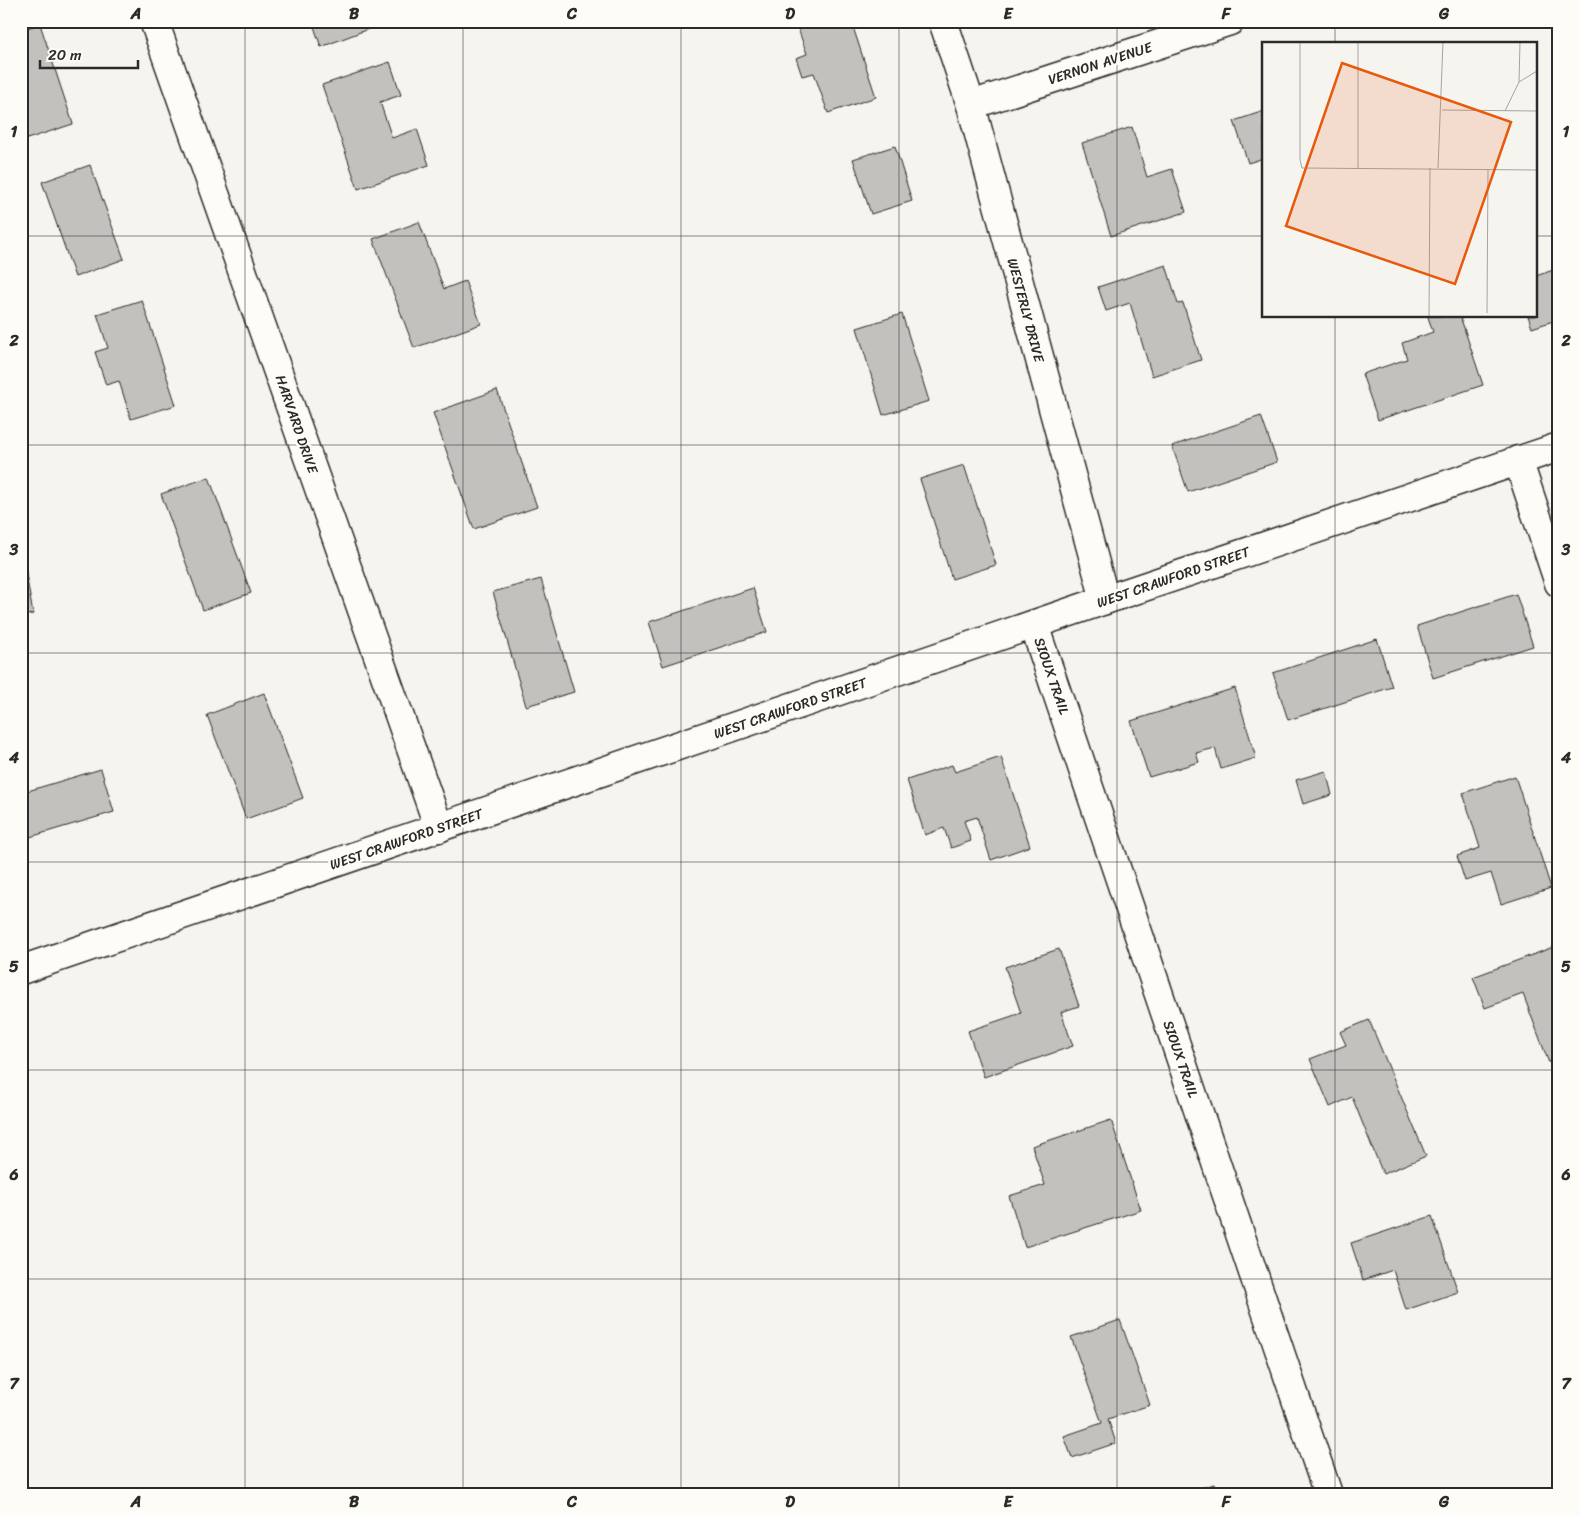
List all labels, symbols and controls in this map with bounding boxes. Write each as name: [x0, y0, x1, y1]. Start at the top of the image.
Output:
text: A: [130, 0, 141, 28]
text: B: [349, 0, 360, 28]
text: C: [566, 0, 578, 28]
text: D: [785, 0, 795, 28]
text: E: [1004, 0, 1014, 28]
text: F: [1221, 0, 1232, 28]
text: G: [1438, 0, 1450, 28]
street label: VERNON AVENUE: [1045, 35, 1156, 92]
scale bar: [40, 38, 138, 70]
text: 20 m: [48, 42, 82, 68]
inset map: [1262, 42, 1538, 318]
text: 1: [11, 117, 18, 146]
text: 1: [1563, 117, 1570, 146]
street label: WESTERLY DRIVE: [1000, 255, 1052, 366]
text: 2: [8, 326, 19, 355]
text: 2: [1560, 326, 1571, 355]
street label: HARVARD DRIVE: [268, 371, 325, 478]
text: 3: [9, 535, 19, 564]
text: 3: [1561, 535, 1571, 564]
street label: WEST CRAWFORD STREET: [1093, 539, 1254, 615]
street label: SIOUX TRAIL: [1027, 634, 1077, 719]
street label: WEST CRAWFORD STREET: [710, 670, 871, 746]
text: 4: [8, 743, 19, 772]
text: 4: [1560, 743, 1571, 772]
street label: WEST CRAWFORD STREET: [326, 801, 487, 877]
text: 5: [9, 952, 19, 981]
text: 5: [1561, 952, 1571, 981]
street label: SIOUX TRAIL: [1156, 1017, 1206, 1102]
text: 6: [8, 1160, 19, 1189]
text: 6: [1560, 1160, 1571, 1189]
text: 7: [9, 1369, 20, 1398]
text: 7: [1561, 1369, 1572, 1398]
text: A: [130, 1487, 141, 1515]
text: B: [349, 1487, 360, 1515]
text: C: [566, 1487, 578, 1515]
text: D: [785, 1487, 795, 1515]
text: E: [1004, 1487, 1014, 1515]
text: F: [1221, 1487, 1232, 1515]
text: G: [1438, 1487, 1450, 1515]

